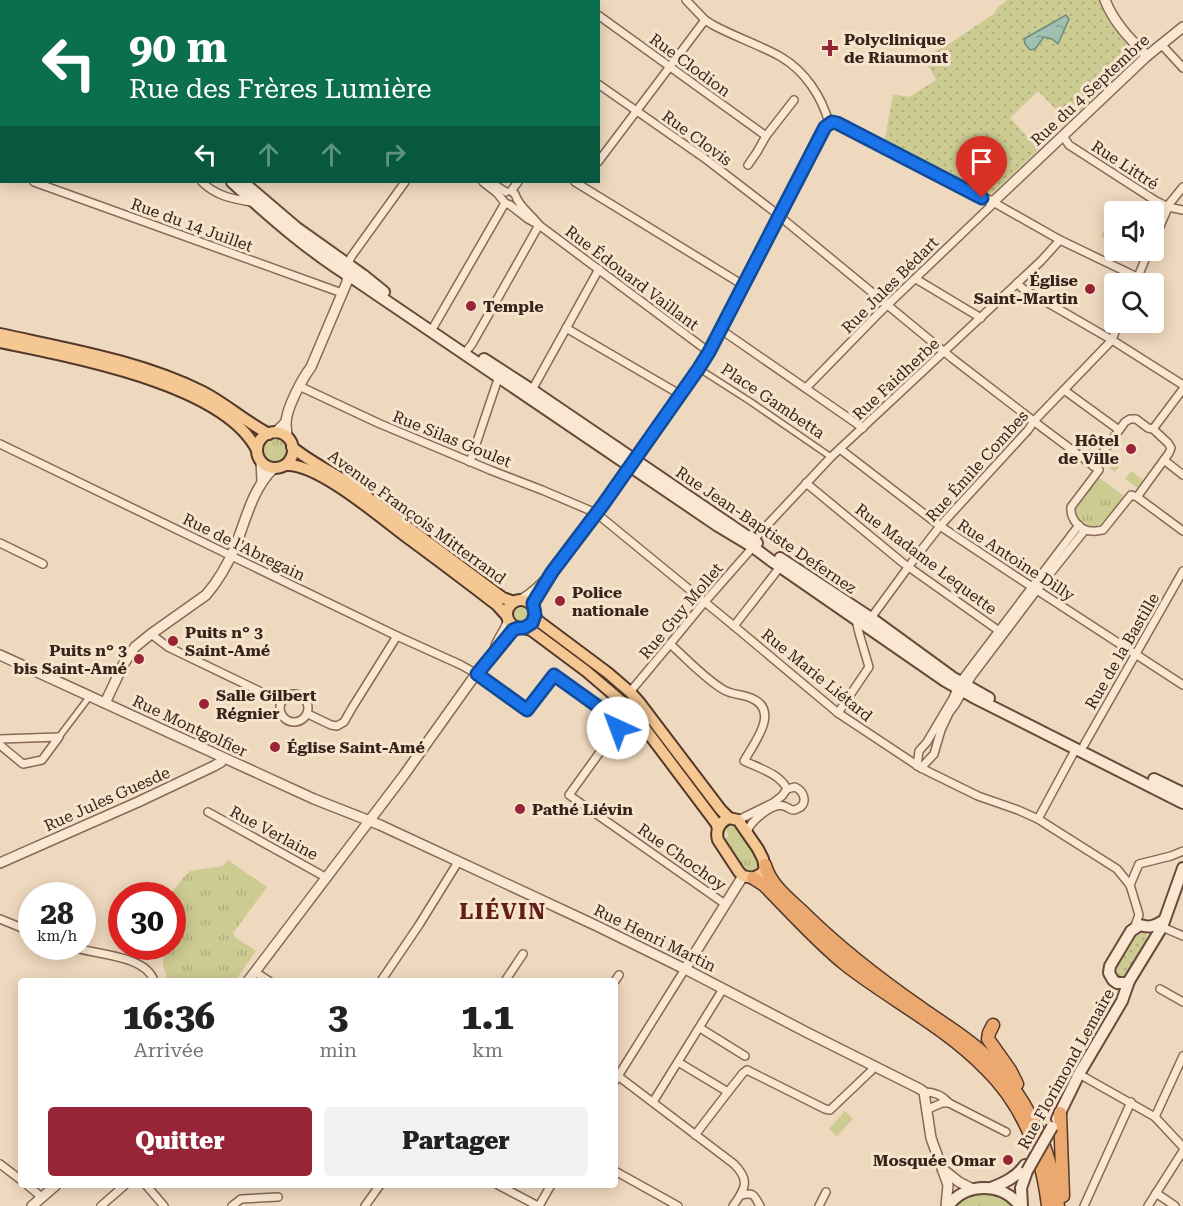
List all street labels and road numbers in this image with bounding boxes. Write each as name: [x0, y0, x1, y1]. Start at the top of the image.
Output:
street label: Rue Clodion: [646, 29, 734, 101]
street label: Rue du 4 Septembre: [1027, 30, 1153, 150]
street label: Rue Clovis: [658, 106, 736, 170]
street label: Rue Littré: [1088, 136, 1162, 194]
street label: Rue du 14 Juillet: [128, 194, 256, 256]
street label: Rue Édouard Vaillant: [562, 222, 702, 334]
street label: Rue Jules Bédart: [838, 233, 942, 337]
street label: Rue Faidherbe: [849, 334, 943, 424]
street label: Place Gambetta: [718, 359, 829, 443]
street label: Rue Émile Combes: [922, 406, 1032, 526]
street label: Rue Silas Goulet: [390, 407, 514, 471]
street label: Avenue François Mitterrand: [324, 446, 510, 588]
street label: Rue Jean-Baptiste Defernez: [672, 462, 860, 598]
street label: Rue Madame Lequette: [852, 500, 1001, 618]
street label: Rue de l'Abregain: [180, 509, 308, 585]
street label: Rue Antoine Dilly: [954, 515, 1079, 605]
street label: Rue Guy Mollet: [635, 559, 727, 663]
street label: Rue de la Bastille: [1081, 589, 1163, 712]
street label: Rue Marie Liétard: [758, 625, 876, 725]
street label: Rue Montgolfier: [130, 691, 251, 761]
street label: Rue Jules Guesde: [41, 763, 173, 835]
street label: Rue Verlaine: [227, 802, 322, 864]
street label: Rue Chochoy: [634, 820, 730, 895]
street label: Rue Henri Martin: [591, 900, 719, 976]
street label: Rue Florimond Lemaire: [1014, 985, 1118, 1153]

